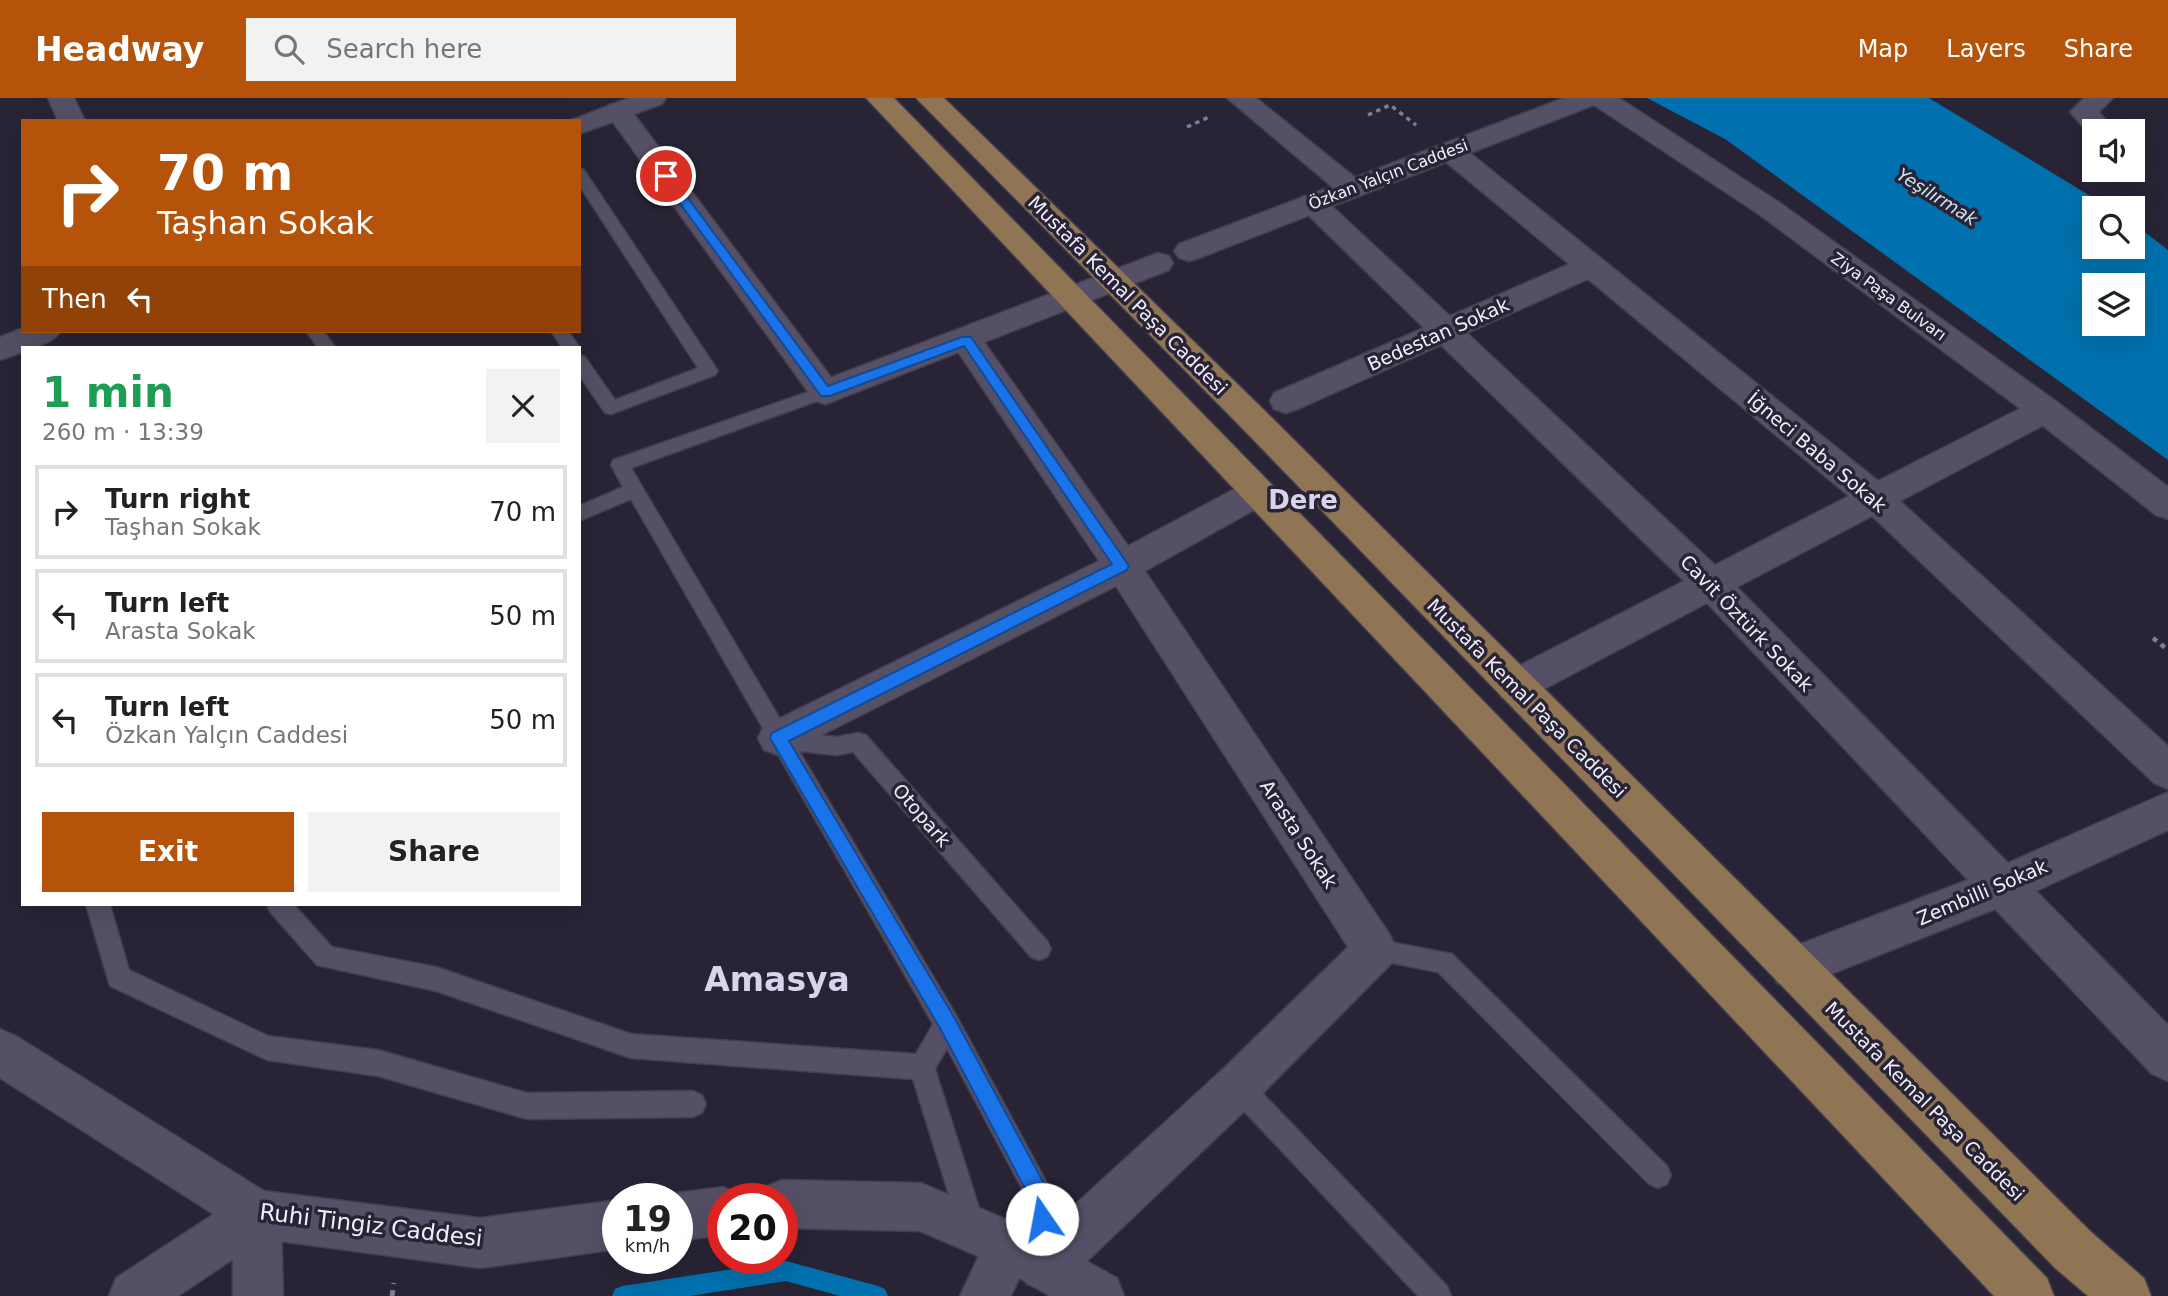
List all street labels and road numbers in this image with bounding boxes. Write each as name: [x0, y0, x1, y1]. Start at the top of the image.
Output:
street label: Özkan Yalçın Caddesi: [1306, 135, 1471, 214]
street label: Mustafa Kemal Paşa Caddesi: [1024, 191, 1232, 399]
street label: Ziya Paşa Bulvarı: [1827, 248, 1950, 345]
street label: Bedestan Sokak: [1364, 293, 1512, 375]
street label: İğneci Baba Sokak: [1743, 387, 1891, 517]
street label: Cavit Öztürk Sokak: [1676, 550, 1818, 696]
street label: Mustafa Kemal Paşa Caddesi: [1423, 594, 1631, 802]
street label: Arasta Sokak: [1256, 776, 1342, 892]
street label: Otopark: [889, 779, 955, 851]
street label: Zembilli Sokak: [1914, 855, 2050, 929]
street label: Mustafa Kemal Paşa Caddesi: [1821, 997, 2029, 1205]
street label: Ruhi Tingiz Caddesi: [258, 1198, 484, 1252]

